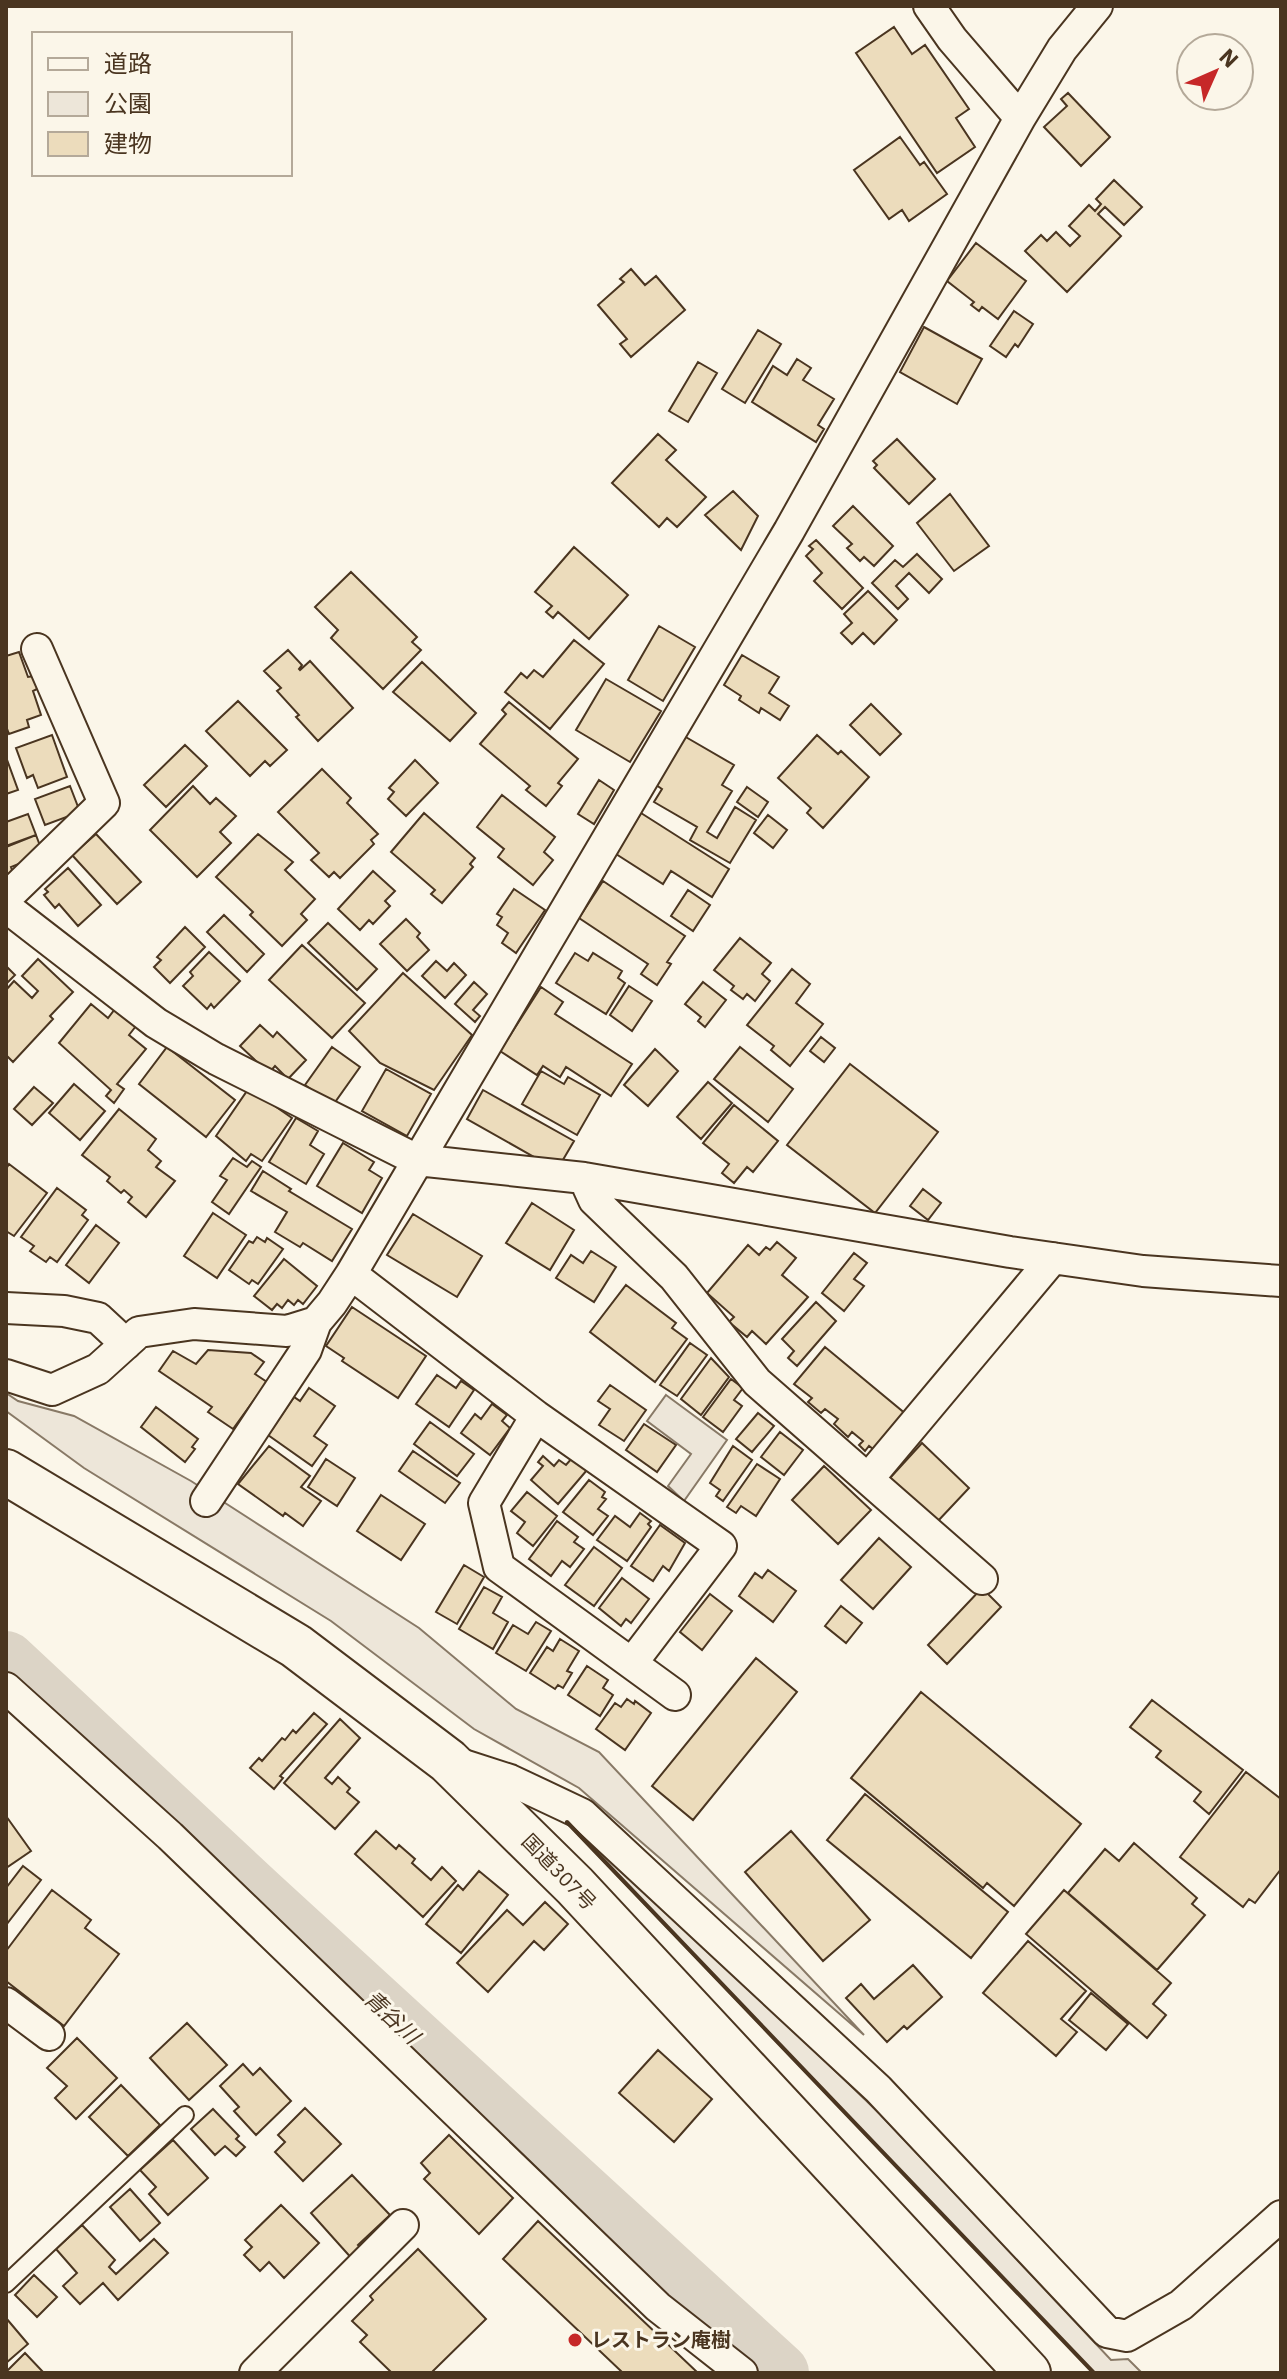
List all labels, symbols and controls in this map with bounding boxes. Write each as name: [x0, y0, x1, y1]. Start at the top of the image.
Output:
legend: [32, 32, 292, 176]
north arrow: [1175, 32, 1255, 112]
text: N: [1214, 42, 1245, 73]
text: 道路: [104, 47, 152, 79]
text: 公園: [104, 87, 152, 119]
text: 建物: [104, 127, 152, 159]
street label: 国道307号: [516, 1828, 602, 1916]
water label: 青谷川: [358, 1984, 428, 2051]
place label: レストラン庵樹: [591, 2326, 731, 2353]
marker: レストラン庵樹: [566, 2331, 584, 2349]

